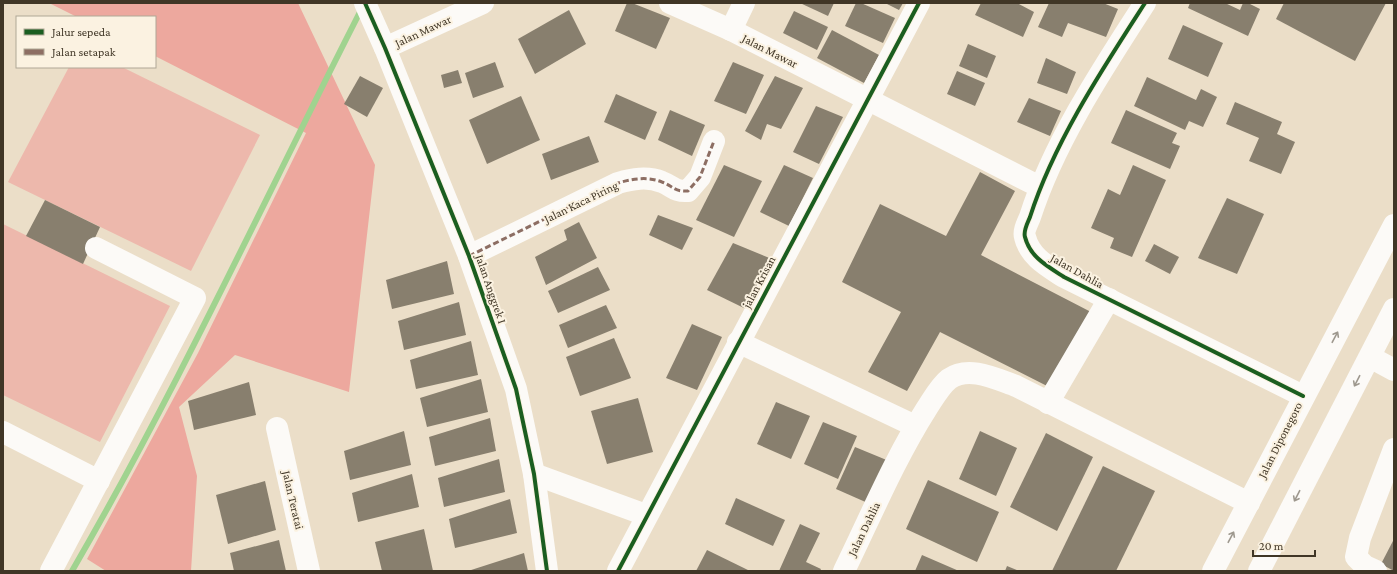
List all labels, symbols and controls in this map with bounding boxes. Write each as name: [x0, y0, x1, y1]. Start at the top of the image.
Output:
street label: Jalan Mawar: [392, 12, 454, 51]
legend: [16, 16, 156, 68]
text: Jalur sepeda: [51, 25, 111, 39]
street label: Jalan Mawar: [739, 31, 801, 71]
text: Jalan setapak: [51, 45, 116, 59]
street label: Jalan Kaca Piring: [541, 178, 620, 226]
street label: Jalan Dahlia: [1047, 250, 1106, 291]
street label: Jalan Anggrek I: [472, 252, 510, 326]
street label: jalan Krisan: [739, 253, 779, 311]
one-way arrow: [1331, 331, 1339, 343]
one-way arrow: [1353, 375, 1360, 387]
street label: Jalan Diponegoro: [1254, 400, 1305, 481]
street label: Jalan Teratai: [279, 468, 307, 531]
one-way arrow: [1293, 490, 1300, 502]
street label: Jalan Dahlia: [844, 499, 883, 559]
one-way arrow: [1227, 531, 1235, 543]
scale bar: [1253, 532, 1315, 558]
text: 20 m: [1259, 539, 1284, 553]

